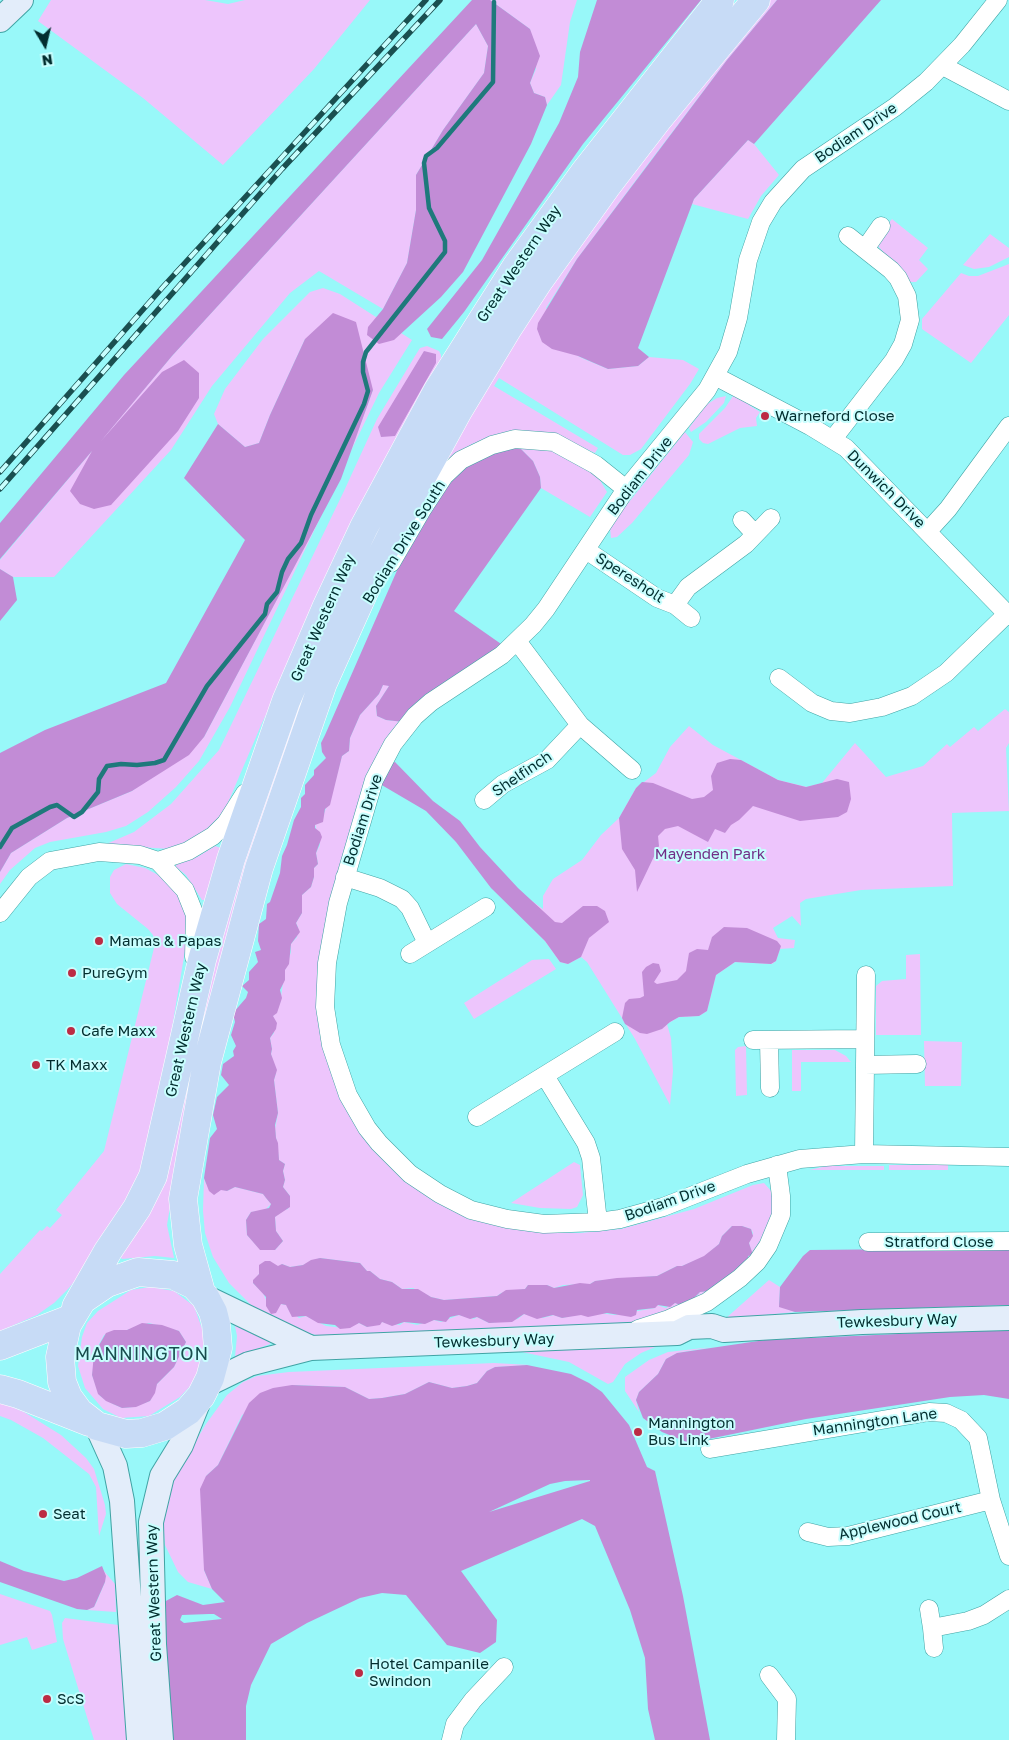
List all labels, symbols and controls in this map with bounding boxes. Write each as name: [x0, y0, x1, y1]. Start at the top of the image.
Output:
north arrow: [20, 20, 70, 70]
text: N: [41, 51, 54, 70]
street label: Bodiam Drive: [812, 99, 900, 167]
street label: Great Western Way: [473, 202, 565, 326]
place label: Warneford Close: [775, 407, 894, 425]
marker: Warneford Close: [759, 410, 771, 422]
street label: Bodiam Drive: [604, 433, 676, 519]
street label: Dunwich Drive: [843, 446, 929, 532]
street label: Bodiam Drive South: [359, 477, 449, 607]
street label: Speresholt: [592, 549, 668, 607]
street label: Great Western Way: [287, 552, 359, 684]
street label: Shelfinch: [489, 747, 555, 801]
street label: Bodiam Drive: [340, 772, 386, 868]
park label: Mayenden Park: [655, 845, 765, 863]
place label: Mamas & Papas: [109, 932, 221, 950]
marker: Mamas & Papas: [93, 935, 105, 947]
street label: Great Western Way: [162, 961, 210, 1099]
place label: PureGym: [82, 964, 148, 982]
marker: PureGym: [66, 967, 78, 979]
place label: Cafe Maxx: [81, 1022, 155, 1040]
marker: Cafe Maxx: [65, 1025, 77, 1037]
place label: TK Maxx: [46, 1056, 107, 1074]
marker: TK Maxx: [30, 1059, 42, 1071]
street label: Bodiam Drive: [622, 1177, 718, 1225]
street label: Stratford Close: [885, 1233, 993, 1251]
street label: Tewkesbury Way: [836, 1310, 958, 1332]
street label: Tewkesbury Way: [433, 1330, 555, 1352]
district label: MANNINGTON: [74, 1343, 210, 1365]
street label: Mannington Lane: [812, 1404, 938, 1440]
place label: Mannington Bus Link: [648, 1414, 735, 1449]
marker: Mannington Bus Link: [632, 1426, 644, 1438]
street label: Applewood Court: [837, 1498, 963, 1544]
place label: Seat: [53, 1505, 86, 1523]
marker: Seat: [37, 1508, 49, 1520]
street label: Great Western Way: [143, 1524, 165, 1662]
place label: Hotel Campanile Swindon: [369, 1655, 489, 1690]
marker: Hotel Campanile Swindon: [353, 1667, 365, 1679]
place label: ScS: [57, 1690, 84, 1708]
marker: ScS: [41, 1693, 53, 1705]

